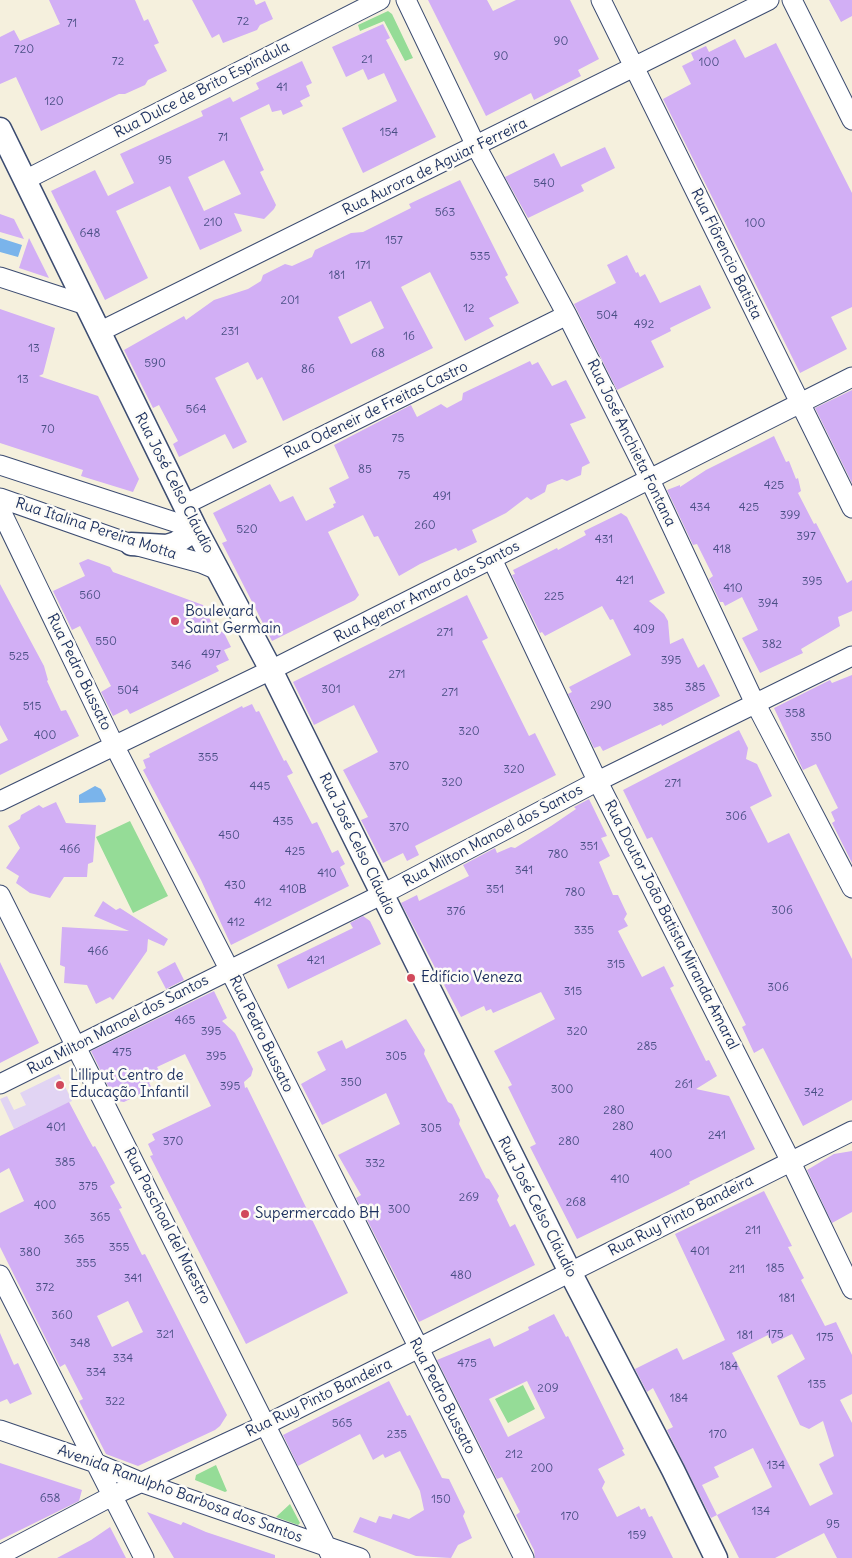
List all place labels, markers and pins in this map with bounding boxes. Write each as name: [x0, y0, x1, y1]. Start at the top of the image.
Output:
place label: Boulevard Saint Germain: [185, 603, 281, 638]
marker: Boulevard Saint Germain: [169, 615, 181, 627]
place label: Edifício Veneza: [421, 969, 522, 987]
marker: Edifício Veneza: [405, 972, 417, 984]
place label: Lilliput Centro de Educação Infantil: [70, 1067, 189, 1102]
marker: Lilliput Centro de Educação Infantil: [54, 1079, 66, 1091]
place label: Supermercado BH: [255, 1205, 380, 1223]
marker: Supermercado BH: [239, 1208, 251, 1220]

